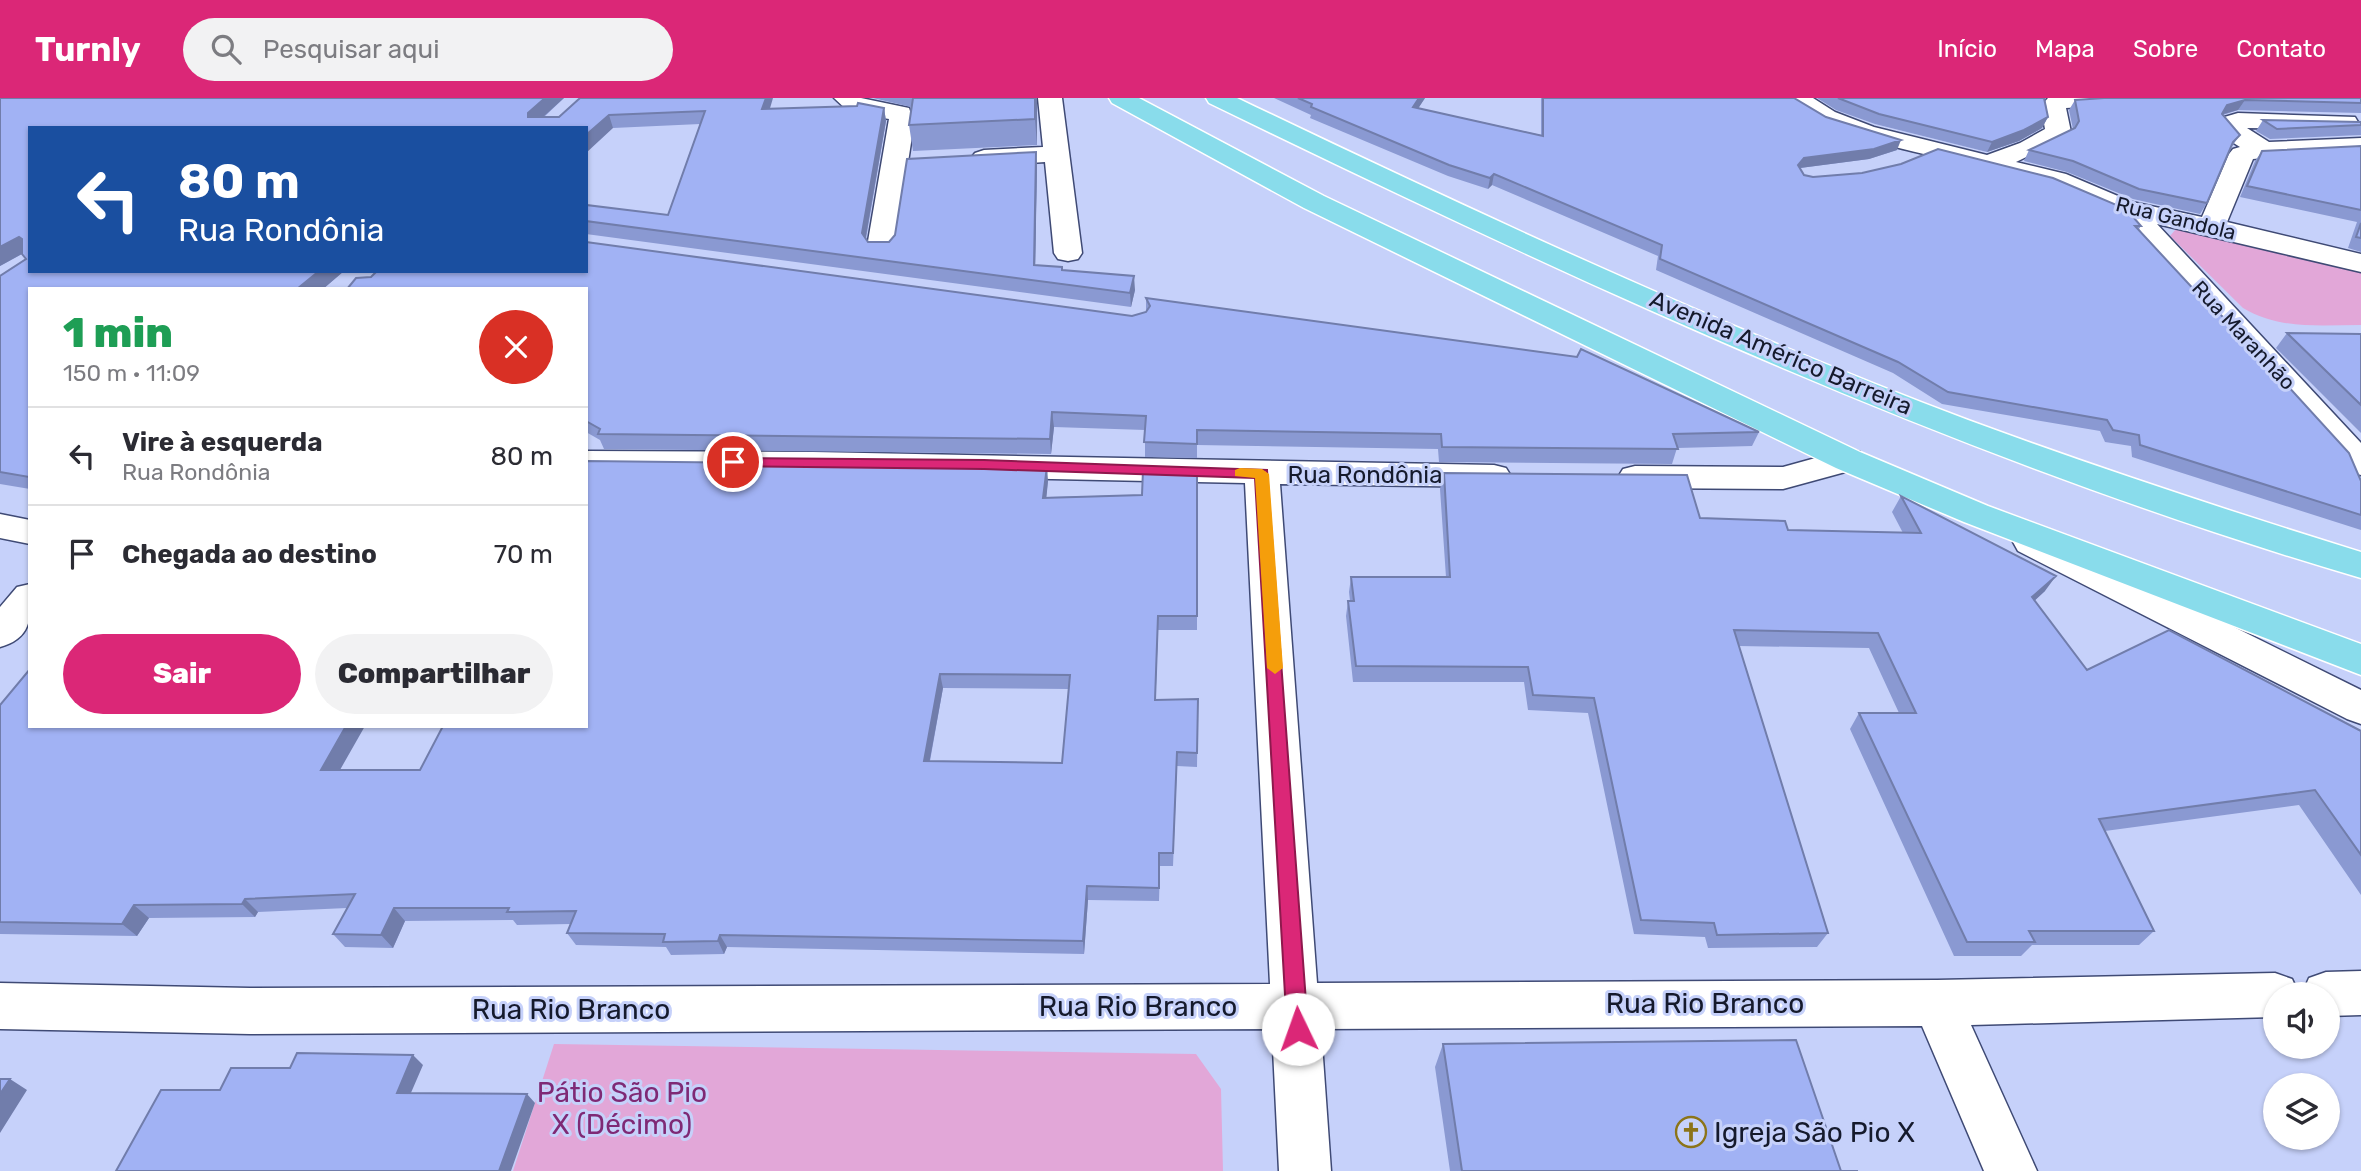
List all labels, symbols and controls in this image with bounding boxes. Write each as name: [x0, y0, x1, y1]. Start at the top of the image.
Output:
search box: [183, 18, 673, 81]
text: Turnly: [35, 30, 141, 69]
icon: search: [207, 30, 245, 68]
text: Pesquisar aqui: [263, 34, 440, 65]
text: Início: [1937, 35, 1997, 63]
text: Mapa: [2035, 35, 2095, 63]
text: Sobre: [2133, 35, 2198, 63]
text: Contato: [2236, 35, 2326, 63]
text: 80 m: [178, 152, 300, 210]
icon: left: [63, 154, 154, 245]
street label: Rua Gandola: [2113, 191, 2239, 245]
text: Rua Rondônia: [178, 211, 384, 249]
street label: Rua Maranhão: [2187, 275, 2301, 395]
street label: Avenida Américo Barreira: [1646, 285, 1916, 421]
text: 1 min: [63, 308, 173, 358]
button: close: [479, 310, 553, 384]
text: 150 m · 11:09: [63, 359, 200, 387]
text: Vire à esquerda: [122, 427, 323, 458]
pin: [703, 432, 763, 492]
icon: left: [63, 437, 101, 475]
text: 80 m: [490, 441, 553, 472]
icon: arrive: [714, 443, 752, 481]
text: Rua Rondônia: [122, 458, 270, 486]
street label: Rua Rondônia: [1288, 461, 1442, 489]
icon: arrive: [63, 535, 101, 573]
text: Chegada ao destino: [122, 539, 377, 570]
text: 70 m: [494, 539, 553, 570]
button: Sair: [63, 634, 301, 714]
button: Compartilhar: [315, 634, 553, 714]
map controls: [2263, 982, 2340, 1150]
button: sound: [2263, 982, 2340, 1059]
street label: Rua Rio Branco: [1606, 987, 1804, 1020]
street label: Rua Rio Branco: [1039, 990, 1237, 1023]
position arrow: [1261, 992, 1335, 1066]
street label: Rua Rio Branco: [472, 993, 670, 1026]
button: layers: [2263, 1073, 2340, 1150]
park label: Pátio São Pio X (Décimo): [537, 1076, 707, 1141]
church icon: Igreja São Pio X: [1674, 1115, 1708, 1149]
place label: Igreja São Pio X: [1714, 1116, 1915, 1149]

